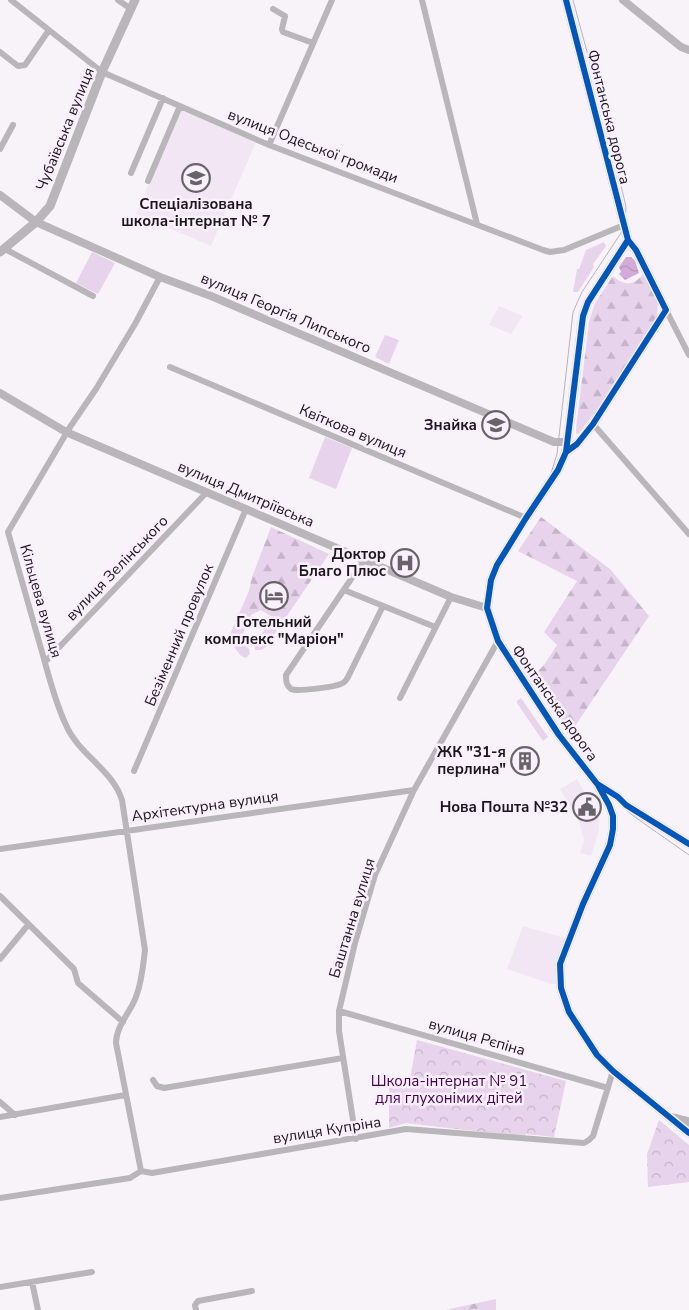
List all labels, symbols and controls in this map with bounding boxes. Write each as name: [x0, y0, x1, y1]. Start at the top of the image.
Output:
street label: Фонтанська дорога: [583, 48, 635, 186]
street label: Чубаївська вулиця: [31, 64, 99, 194]
street label: вулиця Одеської громади: [225, 104, 401, 188]
school or university icon: Спеціалізована школа-інтернат № 7: [181, 163, 211, 193]
place label: Спеціалізована школа-інтернат № 7: [121, 194, 271, 231]
street label: вулиця Георгія Липського: [198, 268, 374, 358]
street label: Квіткова вулиця: [296, 399, 410, 463]
school or university icon: Знайка: [481, 410, 511, 440]
place label: Знайка: [424, 415, 477, 435]
street label: вулиця Дмитріївська: [175, 456, 317, 532]
street label: вулиця Зелінського: [61, 511, 173, 625]
street label: Кільцева вулиця: [15, 542, 67, 660]
place label: Доктор Благо Плюс: [299, 544, 386, 581]
hospital icon: Доктор Благо Плюс: [390, 548, 420, 578]
street label: Безіменний провулок: [140, 561, 218, 709]
hotel icon: Готельний комплекс "Маріон": [259, 581, 289, 611]
place label: Готельний комплекс "Маріон": [204, 612, 344, 649]
street label: Фонтанська дорога: [507, 641, 603, 765]
place label: ЖК "31-я перлина": [437, 742, 506, 779]
building icon: ЖК "31-я перлина": [510, 746, 540, 776]
street label: Архітектурна вулиця: [130, 786, 280, 826]
public building icon: Нова Пошта №32: [572, 792, 602, 822]
place label: Нова Пошта №32: [440, 797, 568, 817]
street label: Баштанна вулиця: [324, 856, 380, 980]
street label: вулиця Рєпіна: [426, 1014, 528, 1060]
park label: Школа-інтернат № 91 для глухонімих дітей: [371, 1071, 527, 1108]
street label: вулиця Купріна: [272, 1112, 382, 1148]

